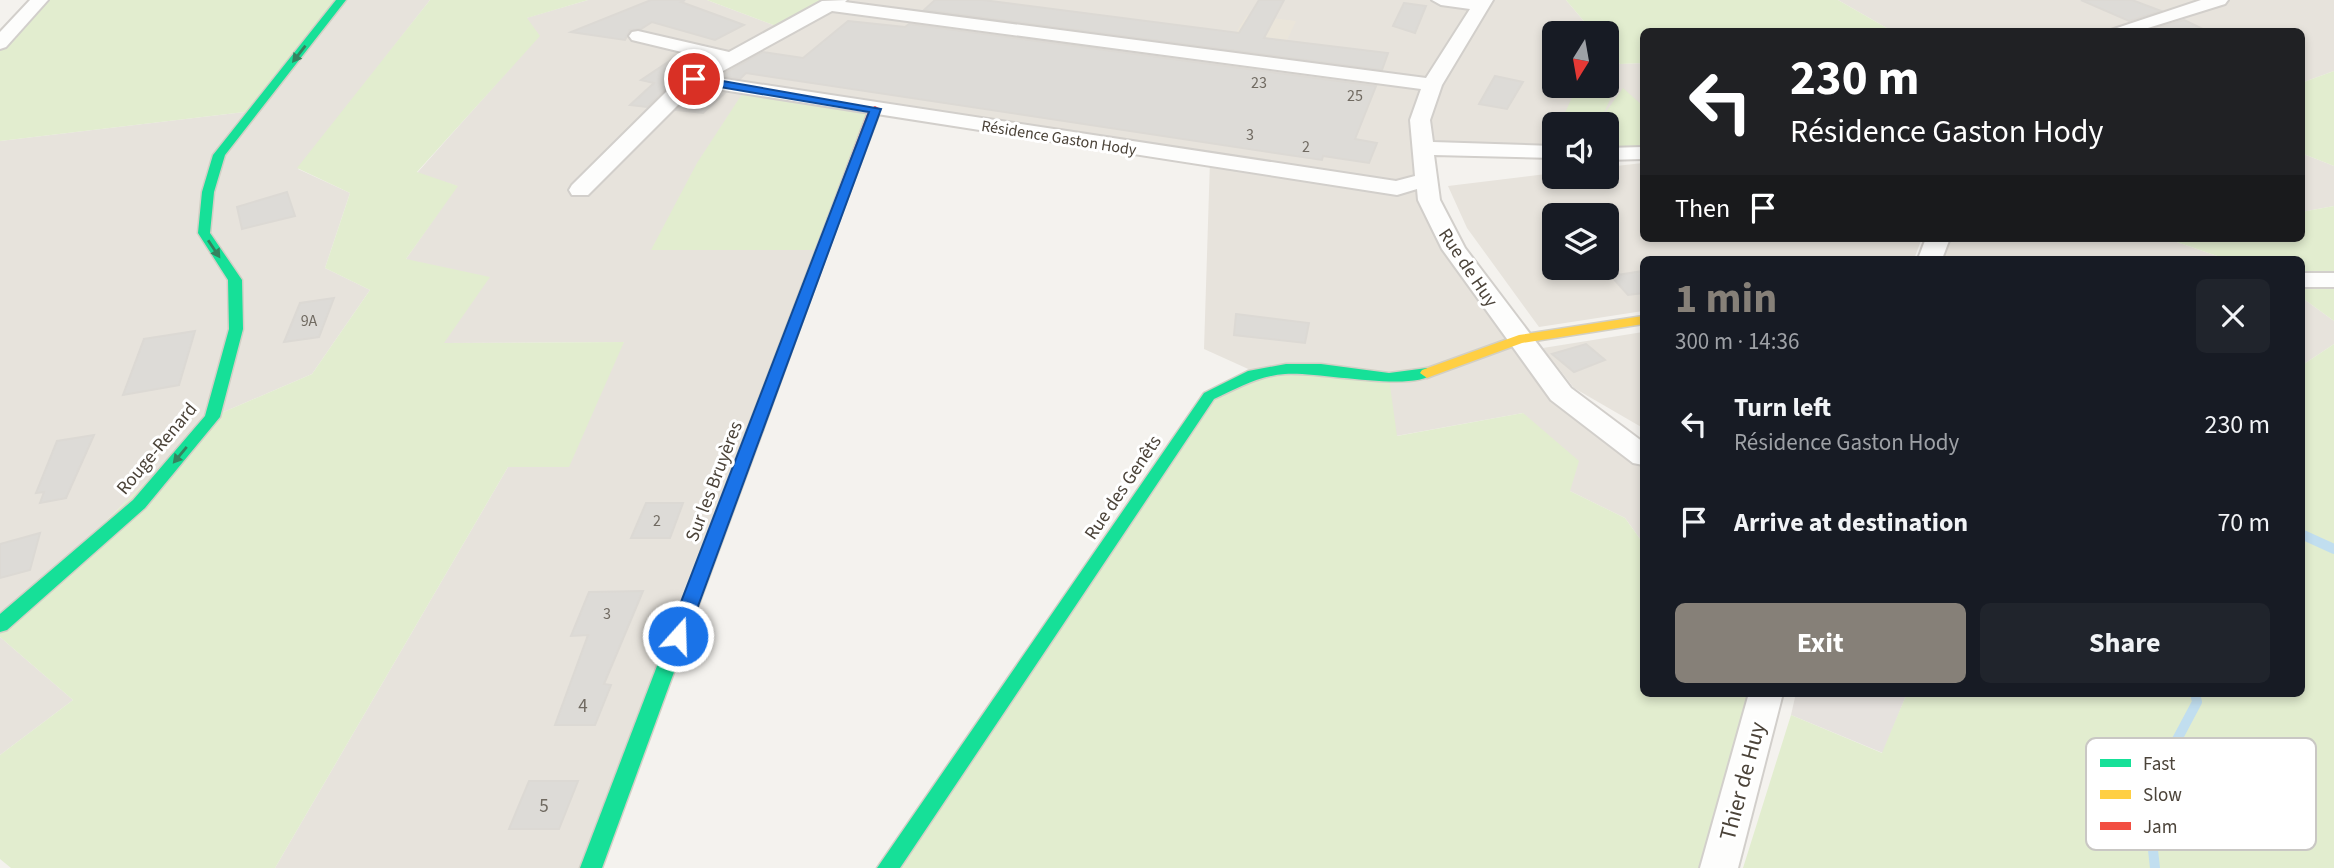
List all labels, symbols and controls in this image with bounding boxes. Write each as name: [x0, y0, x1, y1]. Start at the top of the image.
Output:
north arrow: [1542, 21, 1619, 98]
map controls: [1542, 21, 1619, 280]
one-way arrow: [291, 44, 306, 62]
text: 230 m: [1790, 44, 1919, 114]
pin: [664, 49, 724, 109]
icon: left: [1675, 56, 1766, 147]
icon: arrive: [675, 60, 713, 98]
house number: 23: [1251, 72, 1267, 94]
house number: 25: [1347, 85, 1363, 107]
text: Résidence Gaston Hody: [1790, 109, 2104, 155]
button: sound: [1542, 112, 1619, 189]
street label: Résidence Gaston Hody: [980, 115, 1139, 161]
house number: 3: [1246, 124, 1254, 146]
house number: 2: [1302, 136, 1310, 158]
icon: arrive: [1744, 189, 1782, 227]
text: Then: [1675, 190, 1730, 227]
button: layers: [1542, 203, 1619, 280]
street label: Rue de Huy: [1431, 223, 1504, 313]
one-way arrow: [207, 240, 221, 258]
text: 1 min: [1675, 269, 1777, 329]
button: close: [2196, 279, 2270, 353]
house number: 9A: [301, 310, 318, 332]
text: 300 m · 14:36: [1675, 325, 1799, 358]
text: Turn left: [1734, 389, 1831, 426]
street label: Rouge-Renard: [110, 397, 204, 501]
icon: left: [1675, 405, 1713, 443]
text: 230 m: [2204, 406, 2270, 443]
street label: Sur les Bruyères: [679, 417, 750, 546]
text: Résidence Gaston Hody: [1734, 426, 1959, 459]
street label: Rue des Genêts: [1078, 430, 1168, 546]
one-way arrow: [172, 446, 188, 464]
icon: arrive: [1675, 503, 1713, 541]
text: Arrive at destination: [1734, 504, 1968, 541]
text: 70 m: [2217, 504, 2270, 541]
house number: 2: [653, 510, 661, 532]
position arrow: [641, 599, 715, 673]
house number: 3: [603, 603, 611, 625]
button: Exit: [1675, 603, 1966, 683]
button: Share: [1980, 603, 2270, 683]
house number: 4: [578, 693, 588, 720]
street label: Thier de Huy: [1711, 718, 1774, 844]
legend: [2086, 738, 2316, 850]
text: Fast: [2143, 751, 2176, 778]
text: Slow: [2143, 782, 2182, 809]
house number: 5: [539, 793, 549, 820]
text: Jam: [2143, 814, 2177, 841]

